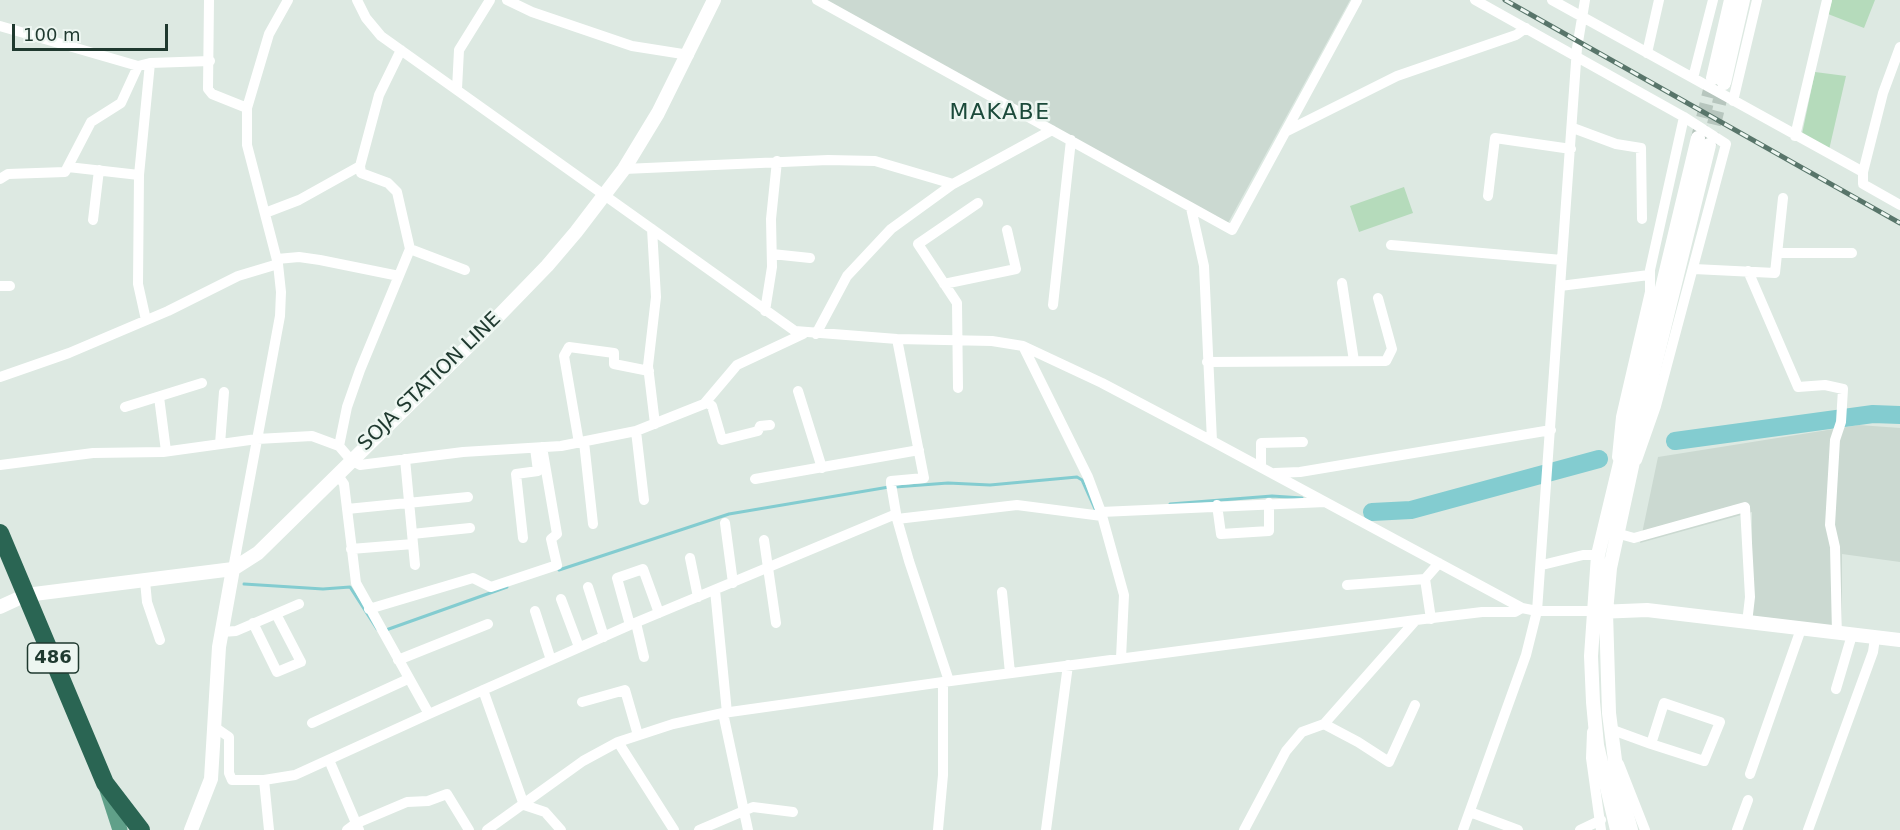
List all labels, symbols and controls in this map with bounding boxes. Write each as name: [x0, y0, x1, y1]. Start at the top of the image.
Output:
scale bar: [15, 12, 171, 50]
text: 100 m: [23, 24, 81, 45]
district label: MAKABE: [949, 100, 1051, 126]
street label: SOJA STATION LINE: [354, 308, 506, 456]
road number: 486: [28, 643, 78, 673]

